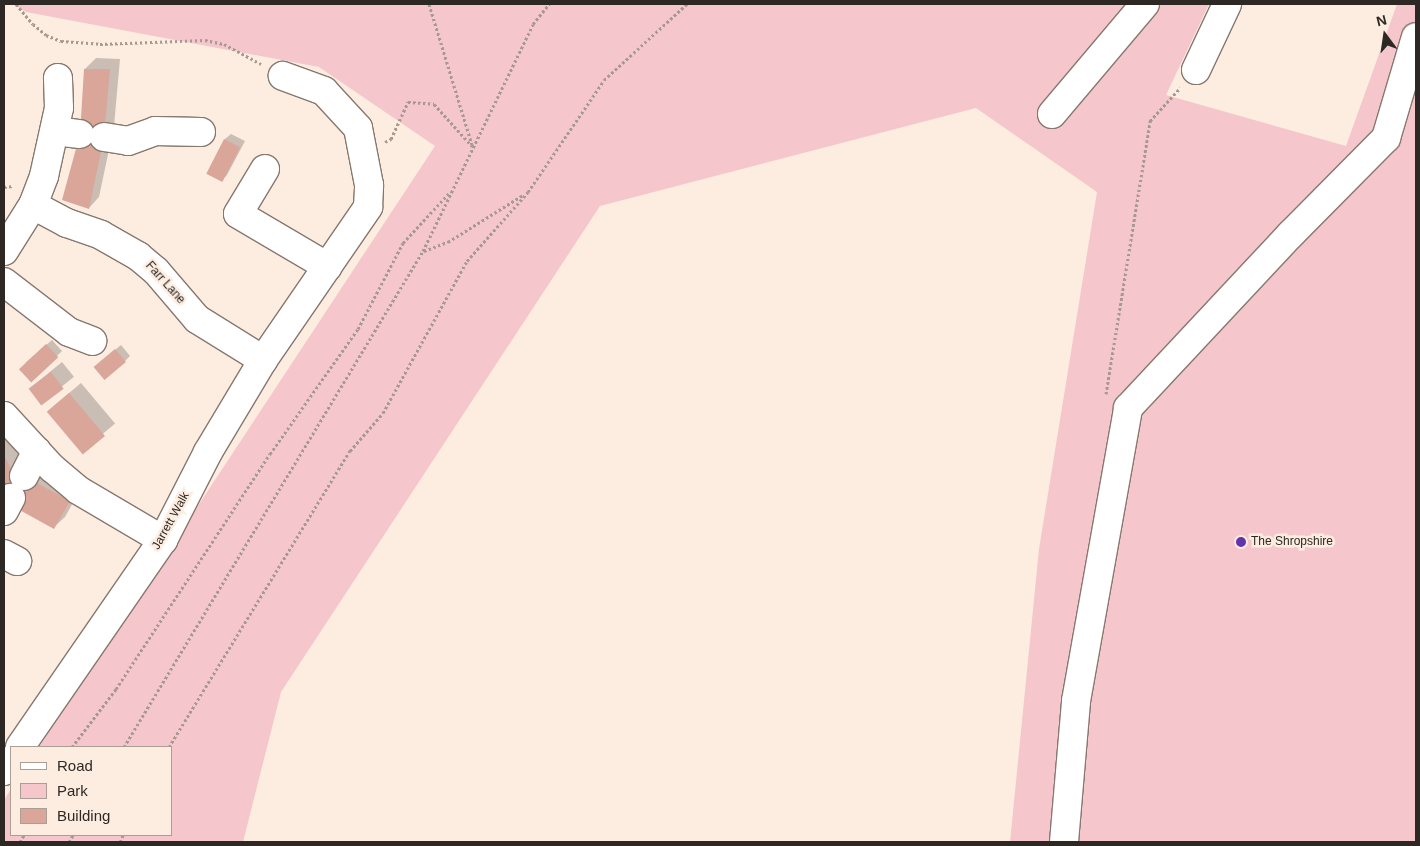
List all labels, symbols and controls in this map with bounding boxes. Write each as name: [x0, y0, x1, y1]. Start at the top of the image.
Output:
north arrow: [1360, 10, 1410, 60]
text: N: [1375, 11, 1388, 29]
street label: Farr Lane: [142, 259, 188, 307]
street label: Jarrett Walk: [149, 490, 193, 552]
place label: The Shropshire: [1251, 535, 1333, 549]
marker: The Shropshire: [1235, 536, 1247, 548]
legend: [10, 746, 172, 836]
text: Road: [57, 757, 93, 774]
text: Park: [57, 782, 88, 799]
text: Building: [57, 807, 110, 824]

